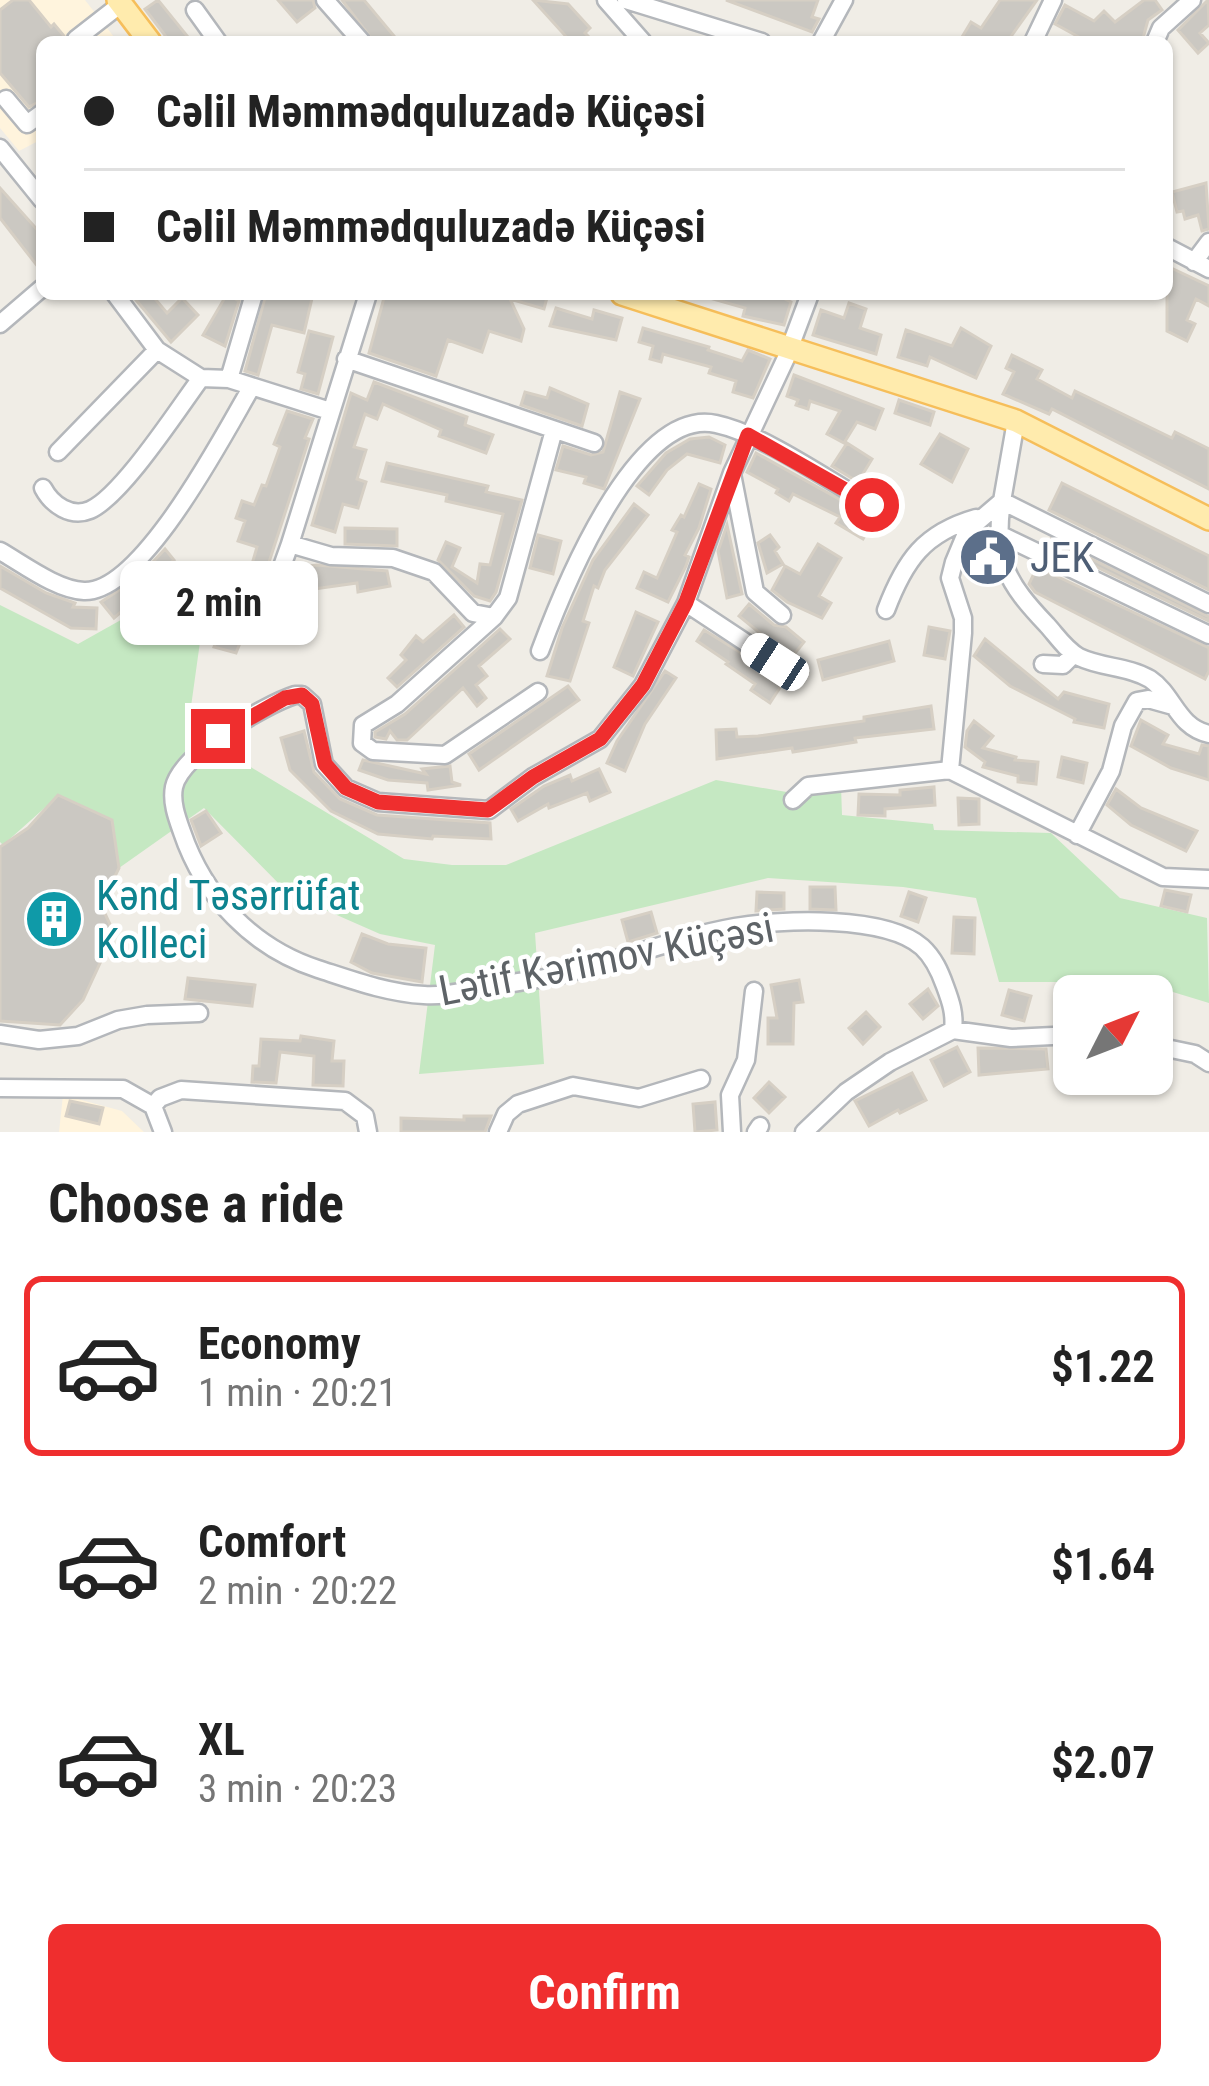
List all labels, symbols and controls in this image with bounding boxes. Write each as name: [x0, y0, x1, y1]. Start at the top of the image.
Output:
text: Cəlil Məmmədquluzadə Küçəsi: [156, 85, 706, 138]
text: Cəlil Məmmədquluzadə Küçəsi: [156, 200, 706, 253]
route start: [845, 478, 899, 532]
public building icon: JEK: [957, 526, 1019, 588]
place label: JEK: [1030, 533, 1094, 582]
callout: 2 min: [119, 562, 317, 646]
text: 2 min: [176, 580, 262, 626]
car: [735, 627, 815, 697]
route end: [191, 709, 245, 763]
place label: Kənd Təsərrüfat Kolleci: [96, 871, 360, 968]
building icon: Kənd Təsərrüfat Kolleci: [23, 888, 85, 950]
street label: Lətif Kərimov Küçəsi: [434, 903, 778, 1015]
north arrow: [1053, 975, 1173, 1095]
map controls: [1053, 975, 1173, 1095]
text: Choose a ride: [48, 1172, 344, 1235]
icon: car: [54, 1312, 162, 1420]
text: Economy: [198, 1317, 361, 1370]
text: $1.22: [1051, 1340, 1155, 1393]
text: 1 min · 20:21: [198, 1370, 397, 1416]
icon: car: [54, 1510, 162, 1618]
text: Comfort: [198, 1515, 346, 1568]
text: $1.64: [1051, 1538, 1155, 1591]
text: 2 min · 20:22: [198, 1568, 397, 1614]
icon: car: [54, 1708, 162, 1816]
text: XL: [198, 1713, 245, 1766]
text: $2.07: [1051, 1736, 1155, 1789]
text: 3 min · 20:23: [198, 1766, 397, 1812]
button: Confirm: [48, 1924, 1161, 2062]

